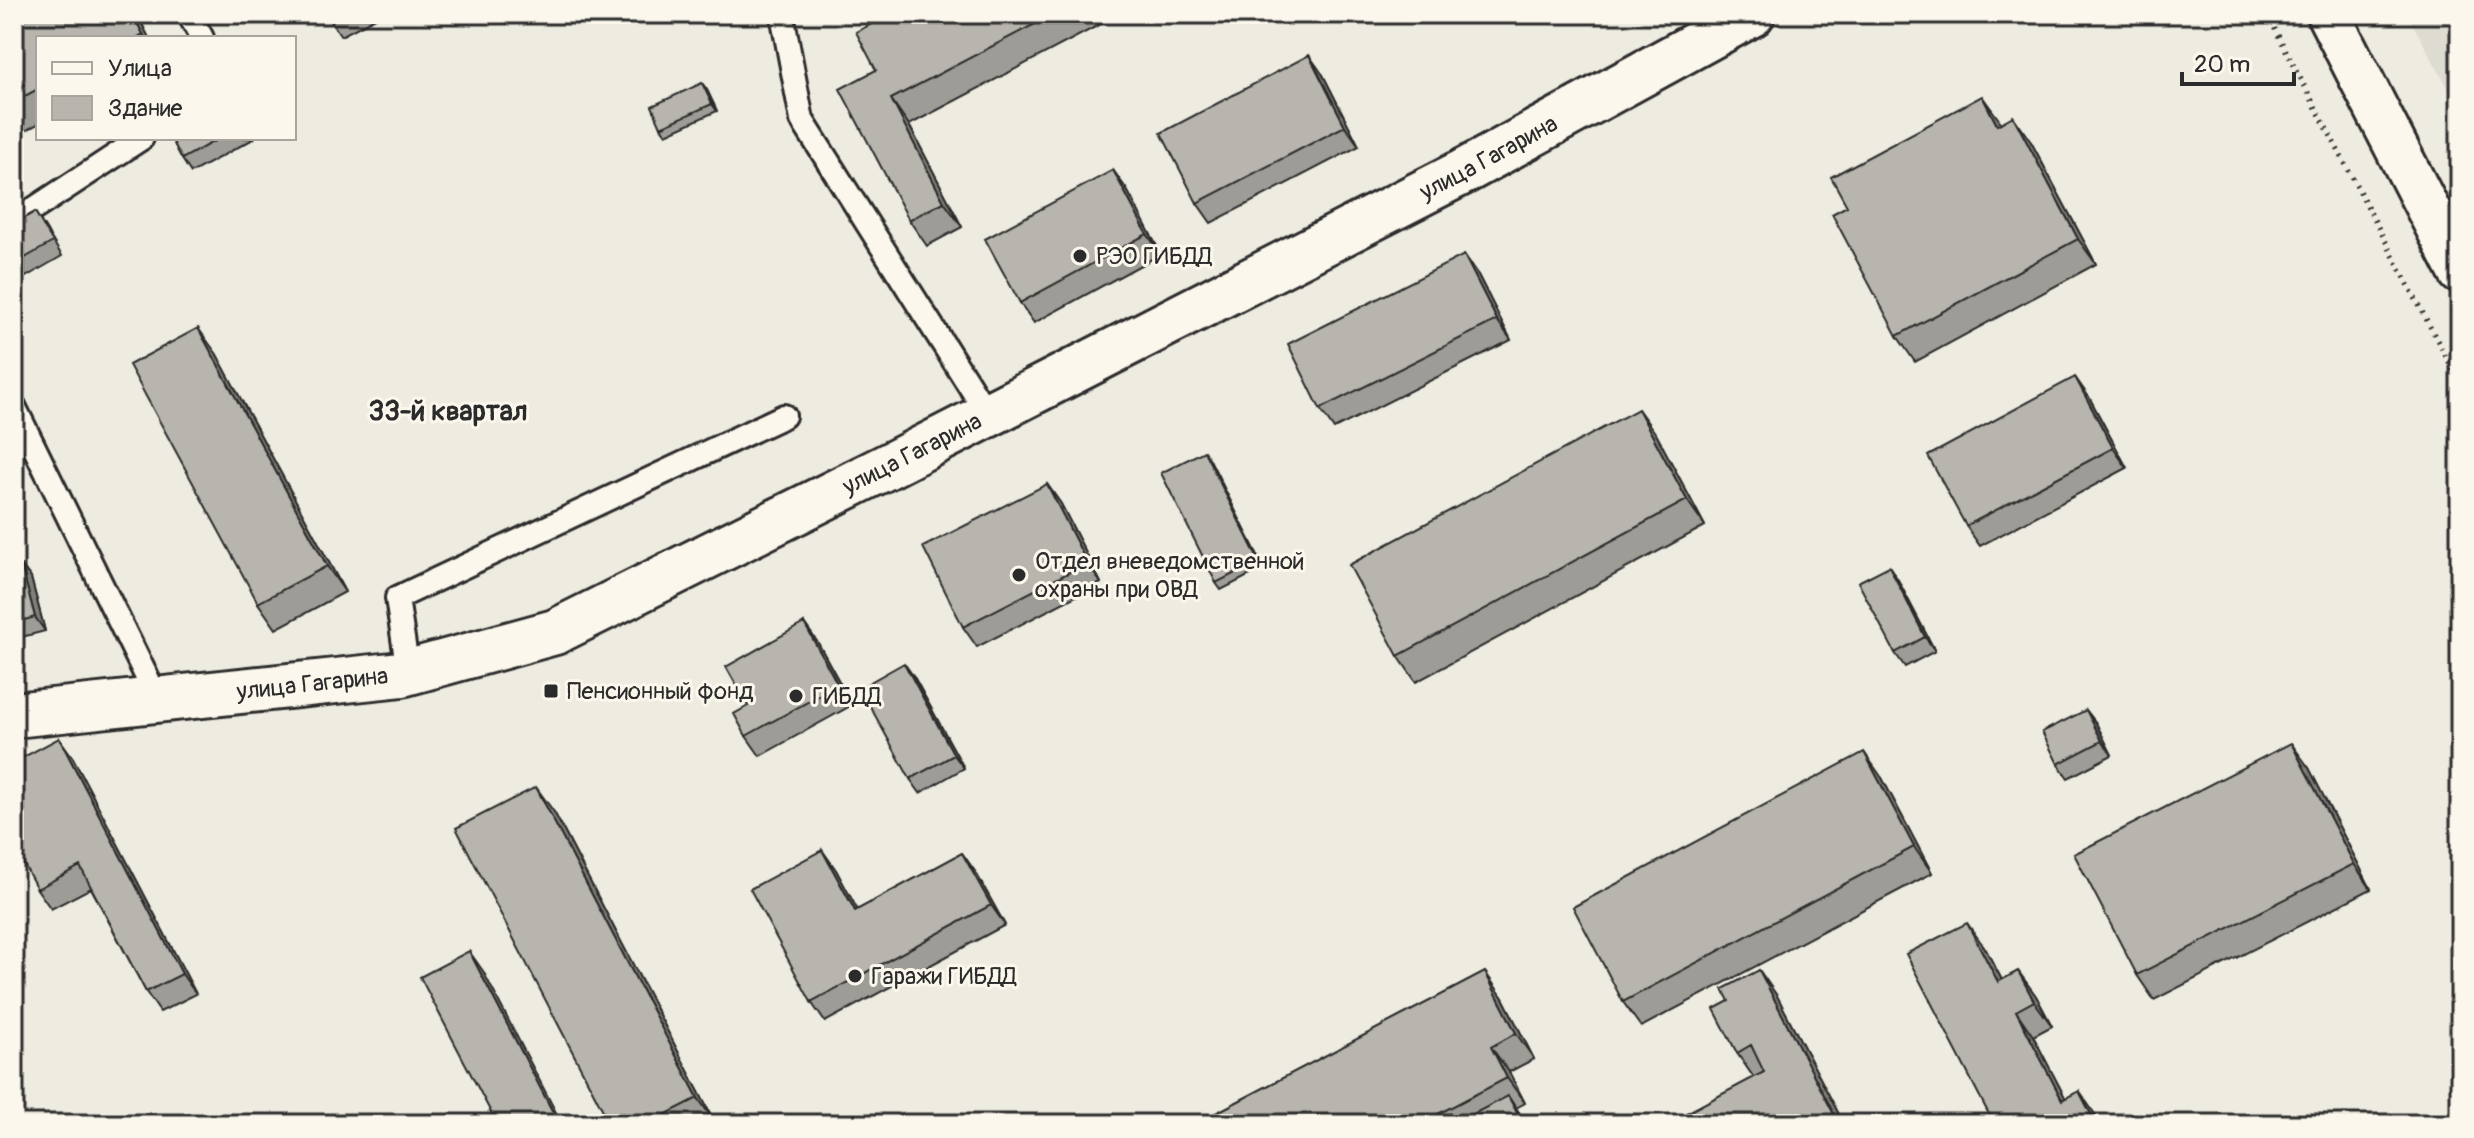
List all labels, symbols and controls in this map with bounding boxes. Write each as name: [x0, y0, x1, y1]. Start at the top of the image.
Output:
legend: [36, 36, 296, 140]
scale bar: [2182, 36, 2294, 86]
text: 20 m: [2194, 50, 2250, 79]
text: Улица: [108, 54, 172, 83]
text: Здание: [108, 94, 183, 123]
street label: улица Гагарина: [1414, 109, 1563, 207]
place label: РЭО ГИБДД: [1096, 242, 1212, 271]
marker: РЭО ГИБДД: [1071, 247, 1089, 265]
district label: 33-й квартал: [369, 394, 527, 429]
street label: улица Гагарина: [837, 407, 987, 502]
place label: Отдел вневедомственной охраны при ОВД: [1035, 547, 1304, 604]
marker: Отдел вневедомственной охраны при ОВД: [1010, 566, 1028, 584]
street label: улица Гагарина: [234, 662, 390, 706]
place label: Пенсионный фонд: [567, 677, 754, 706]
marker: Пенсионный фонд: [542, 682, 560, 700]
place label: ГИБДД: [812, 682, 882, 711]
marker: ГИБДД: [787, 687, 805, 705]
place label: Гаражи ГИБДД: [871, 962, 1017, 991]
marker: Гаражи ГИБДД: [846, 967, 864, 985]

